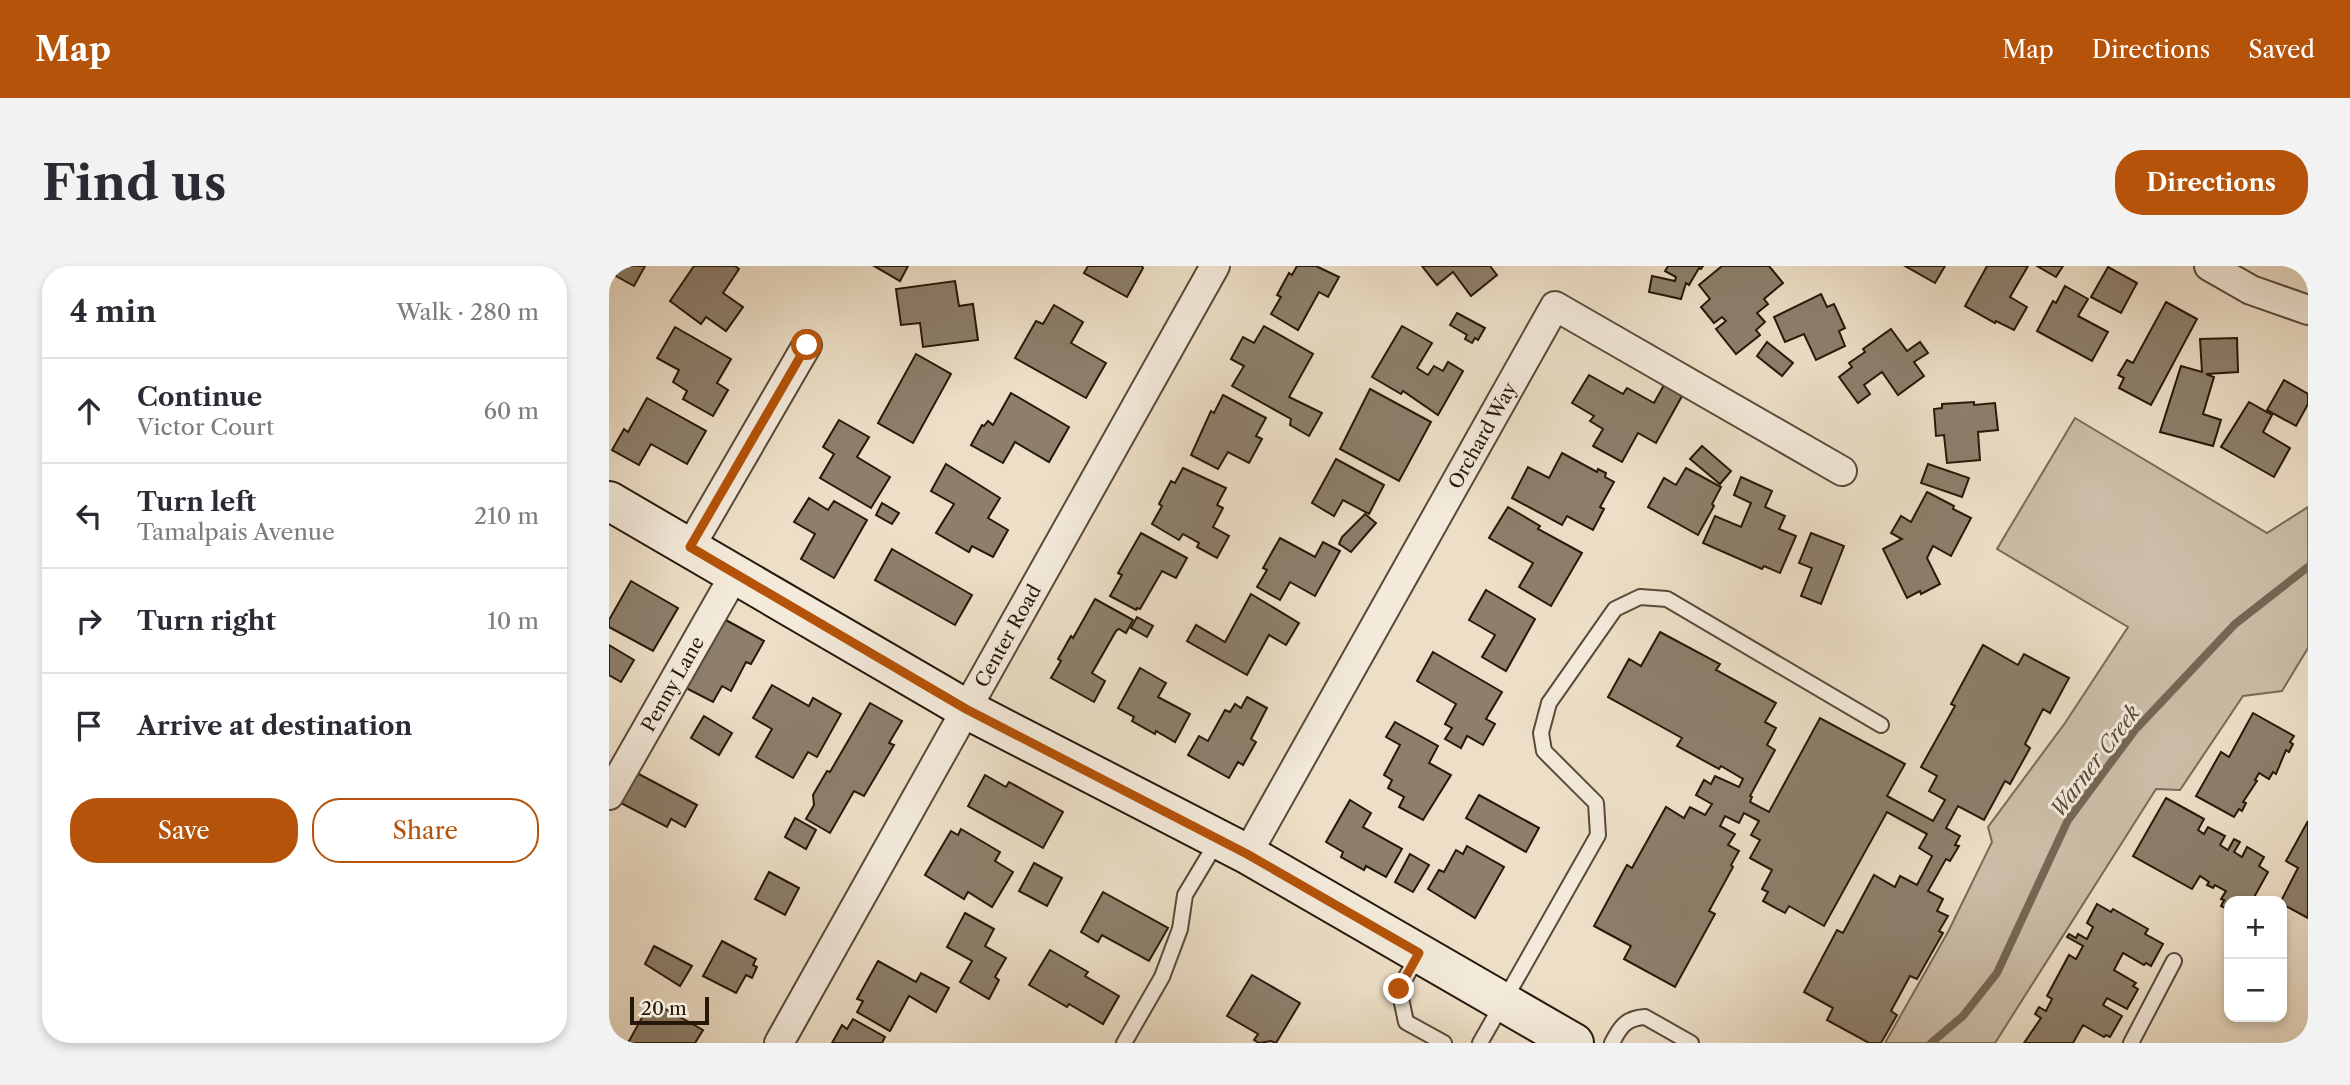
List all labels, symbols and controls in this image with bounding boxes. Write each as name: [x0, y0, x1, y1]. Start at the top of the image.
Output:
text: Map: [35, 29, 111, 70]
text: Map: [2002, 35, 2054, 64]
text: Directions: [2092, 35, 2210, 64]
text: Saved: [2248, 35, 2315, 64]
button: Directions: [2115, 150, 2308, 215]
text: Find us: [42, 152, 226, 213]
text: 4 min: [70, 293, 156, 330]
text: Walk · 280 m: [396, 298, 539, 326]
route start: [791, 329, 822, 360]
street label: Orchard Way: [1443, 378, 1521, 493]
text: Continue: [137, 381, 262, 413]
icon: ahead: [70, 392, 108, 430]
text: 60 m: [483, 397, 539, 425]
text: Victor Court: [137, 413, 274, 441]
text: Turn left: [137, 486, 256, 518]
icon: left: [70, 497, 108, 535]
text: 210 m: [474, 502, 539, 530]
text: Tamalpais Avenue: [137, 518, 335, 546]
street label: Center Road: [970, 580, 1046, 691]
icon: right: [70, 602, 108, 640]
text: Turn right: [137, 605, 276, 637]
text: 10 m: [487, 607, 539, 635]
street label: Penny Lane: [636, 632, 709, 736]
water label: Warner Creek: [2045, 700, 2145, 822]
icon: arrive: [70, 707, 108, 745]
text: Arrive at destination: [137, 710, 412, 742]
button: Save: [70, 798, 298, 863]
button: Share: [312, 798, 539, 863]
map controls: [2224, 896, 2287, 1022]
button: +: [2224, 896, 2287, 959]
button: −: [2224, 959, 2287, 1022]
route end: [1383, 973, 1414, 1004]
scale bar: [630, 994, 709, 1026]
text: 20 m: [641, 997, 687, 1020]

